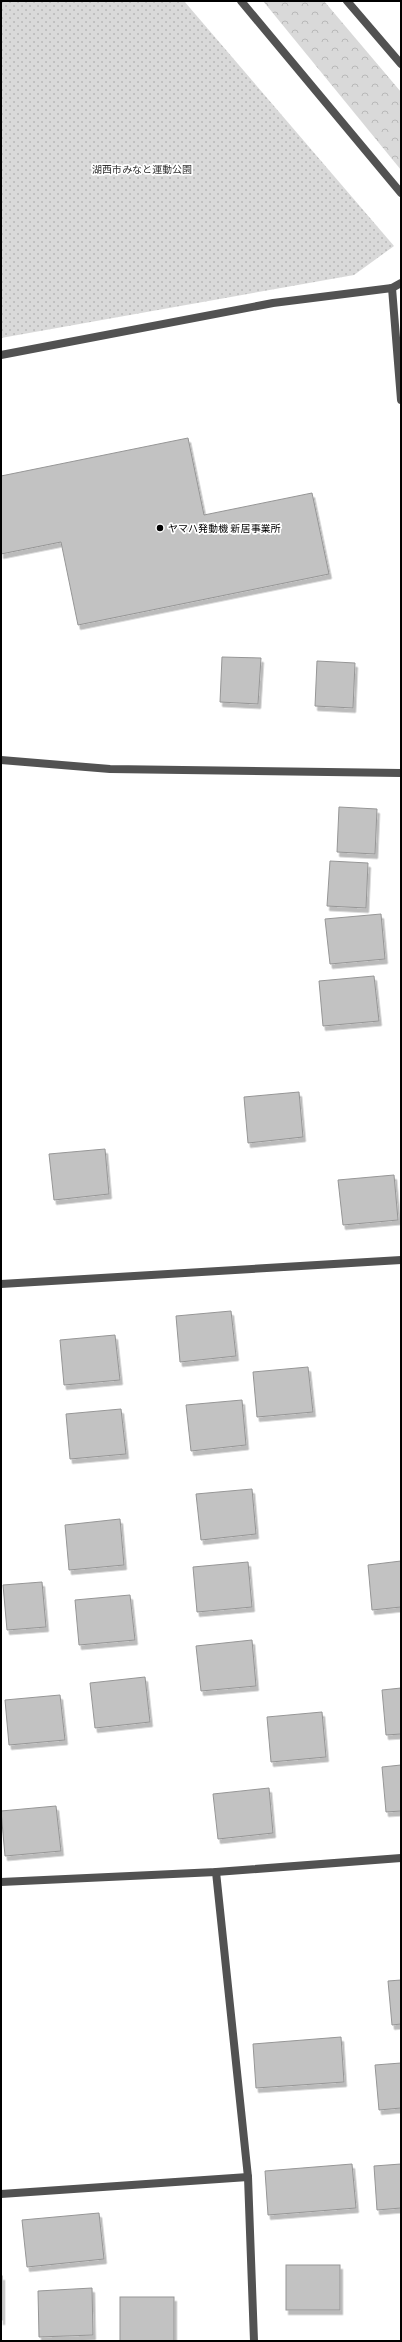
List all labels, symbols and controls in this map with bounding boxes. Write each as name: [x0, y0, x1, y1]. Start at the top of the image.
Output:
park label: 湖西市みなと運動公園: [92, 162, 192, 176]
place label: ヤマハ発動機 新居事業所: [168, 521, 281, 535]
marker: ヤマハ発動機 新居事業所: [155, 523, 165, 533]

